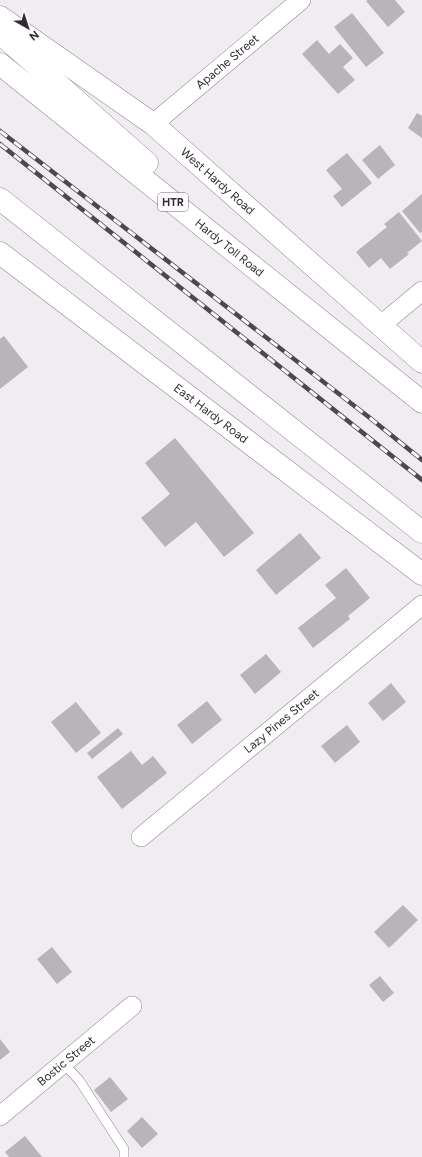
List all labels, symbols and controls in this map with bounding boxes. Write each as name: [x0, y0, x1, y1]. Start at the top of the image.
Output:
north arrow: [8, 8, 48, 48]
text: N: [27, 28, 41, 43]
street label: Apache Street: [193, 31, 262, 92]
street label: West Hardy Road: [178, 145, 257, 218]
road number: HTR: [158, 193, 188, 211]
street label: Hardy Toll Road: [192, 216, 267, 280]
street label: East Hardy Road: [171, 381, 251, 446]
street label: Lazy Pines Street: [241, 686, 322, 756]
street label: Bostic Street: [35, 1033, 98, 1089]

